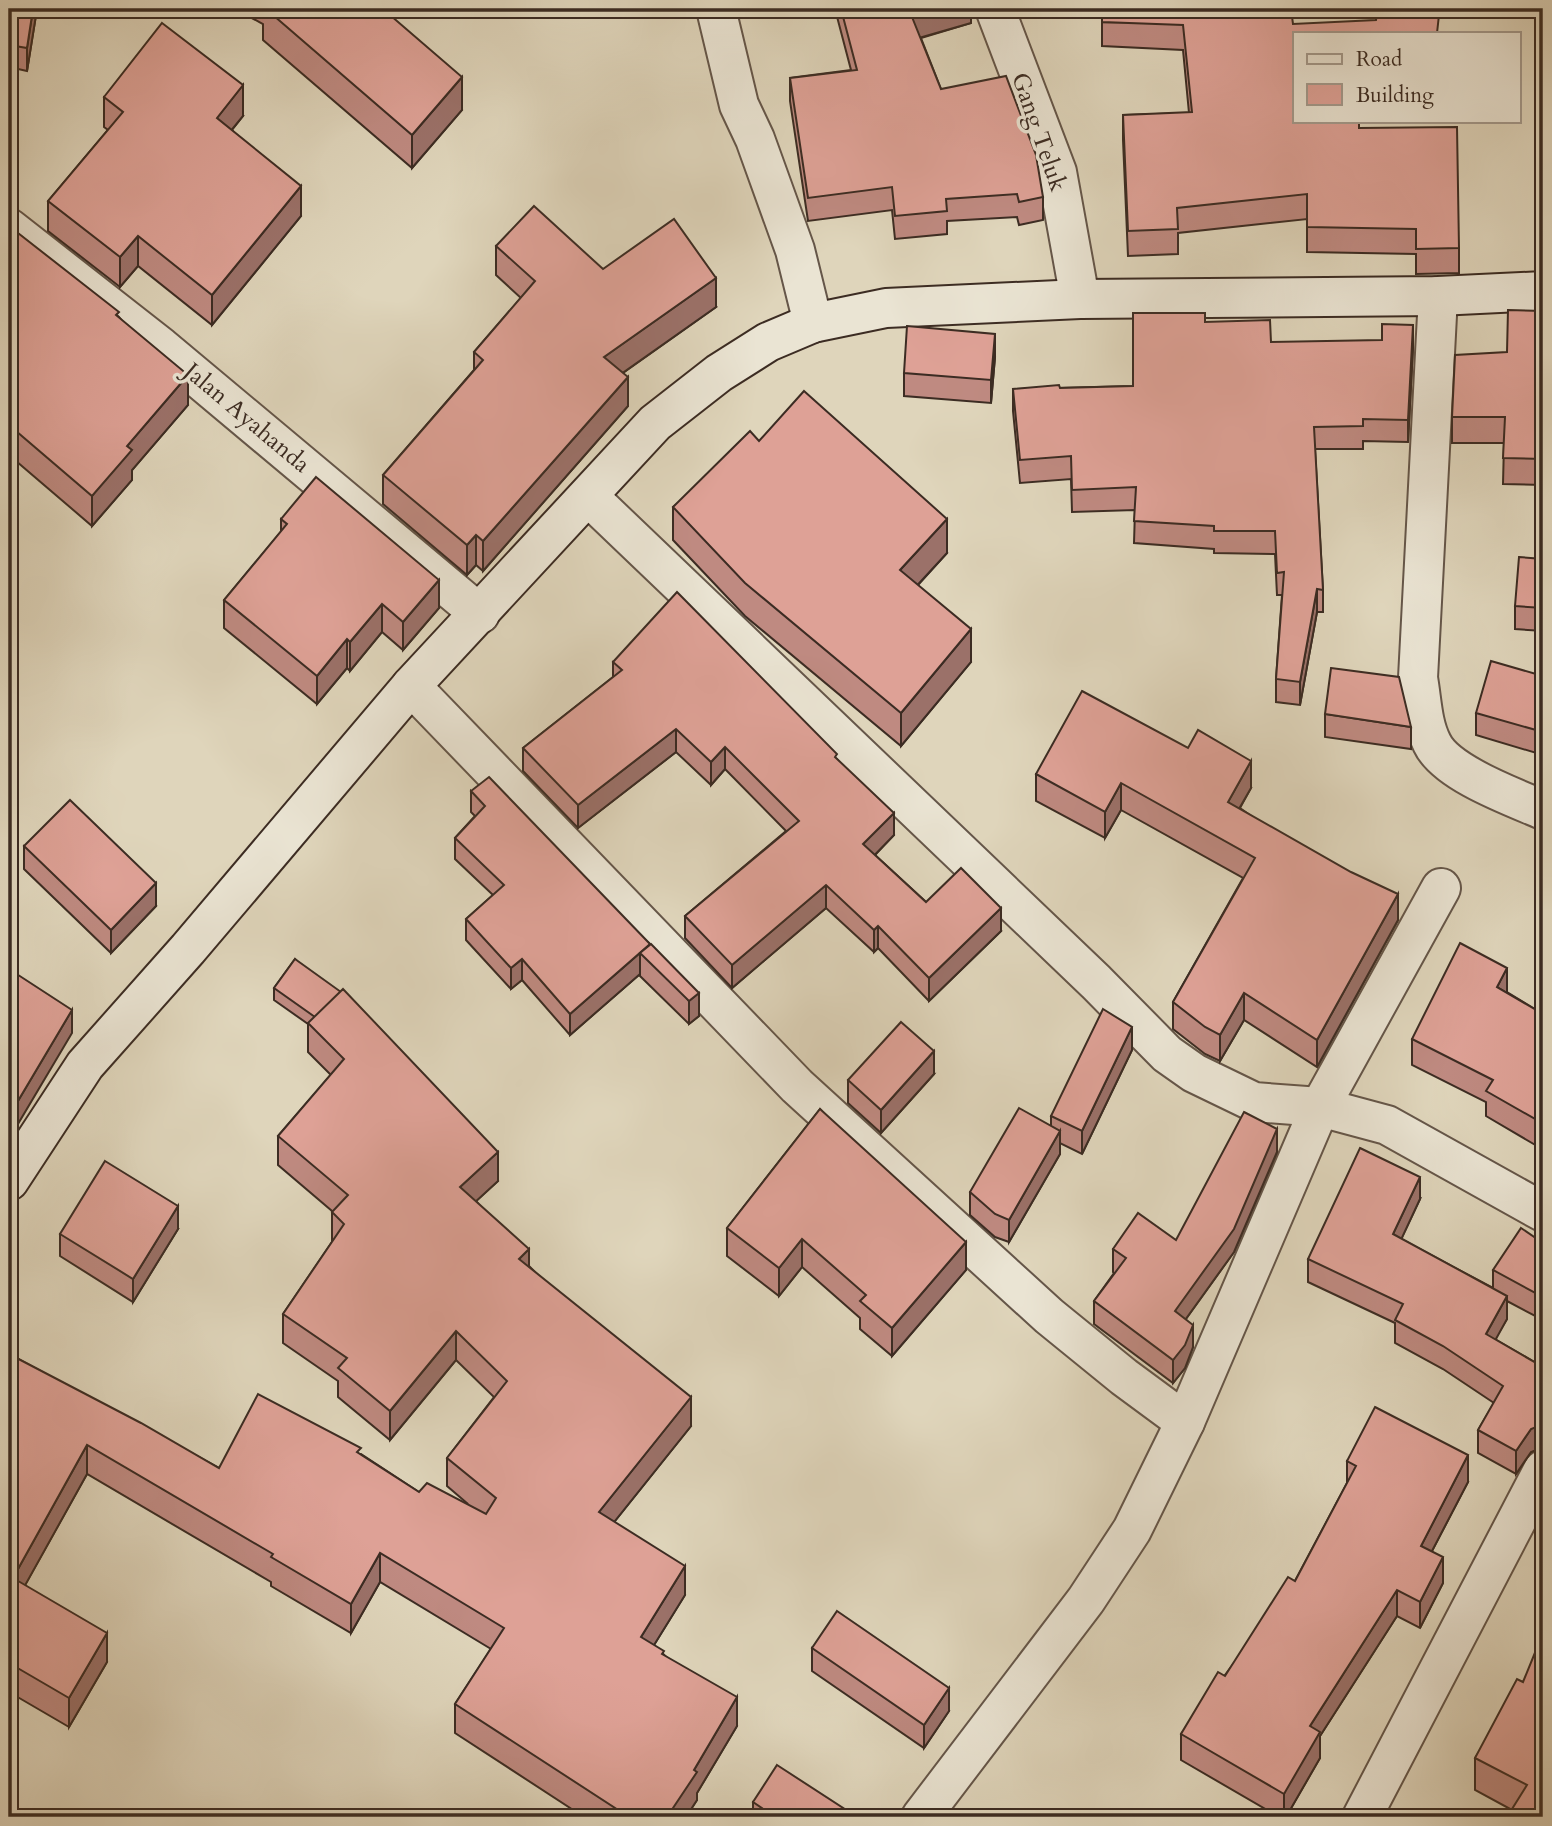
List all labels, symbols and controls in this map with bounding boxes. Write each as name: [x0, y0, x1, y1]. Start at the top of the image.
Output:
legend: [1293, 32, 1520, 122]
text: Road: [1356, 45, 1402, 74]
street label: Gang Teluk: [1003, 68, 1075, 196]
text: Building: [1356, 81, 1434, 110]
street label: Jalan Ayahanda: [175, 353, 318, 481]

